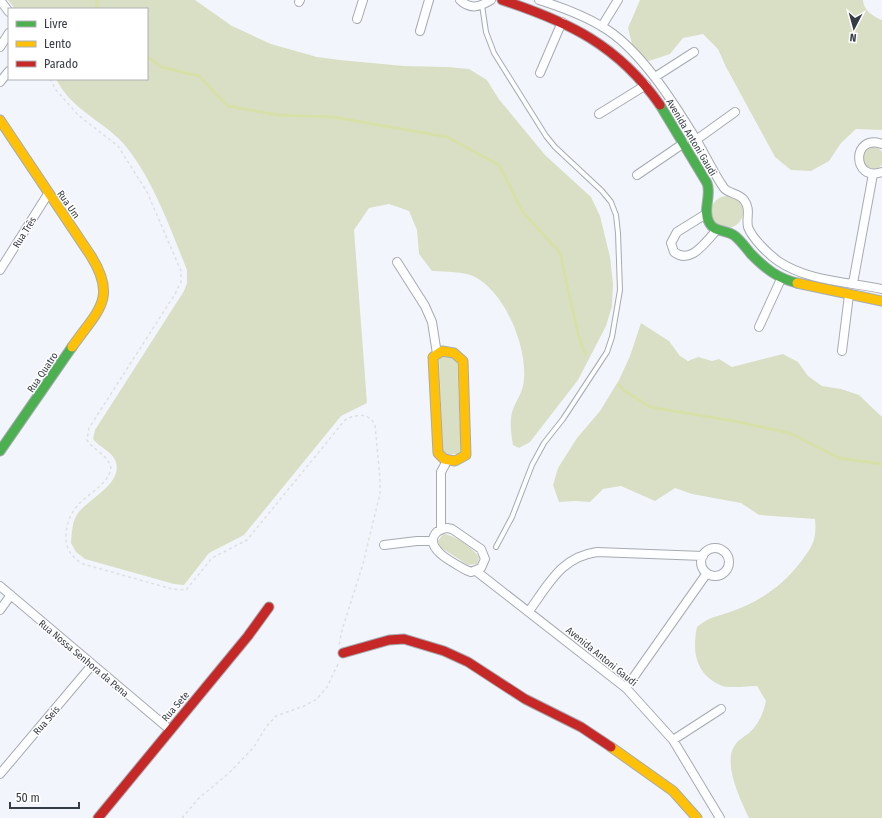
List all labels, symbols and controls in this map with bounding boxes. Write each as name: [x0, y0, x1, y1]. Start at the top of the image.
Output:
legend: [8, 8, 148, 80]
north arrow: [834, 8, 874, 48]
text: Livre: [44, 17, 68, 31]
text: N: [849, 31, 857, 44]
text: Lento: [44, 37, 71, 51]
text: Parado: [44, 57, 78, 71]
street label: Avenida Antoni Gaudi: [663, 97, 719, 178]
street label: Rua Um: [54, 188, 82, 221]
street label: Rua Três: [11, 215, 39, 250]
street label: Rua Quatro: [25, 350, 61, 395]
street label: Rua Nossa Senhora da Pena: [36, 618, 131, 700]
street label: Avenida Antoni Gaudi: [563, 624, 639, 689]
street label: Rua Sete: [159, 689, 192, 724]
street label: Rua Seis: [31, 704, 63, 738]
scale bar: [10, 784, 79, 810]
text: 50 m: [16, 791, 40, 805]

